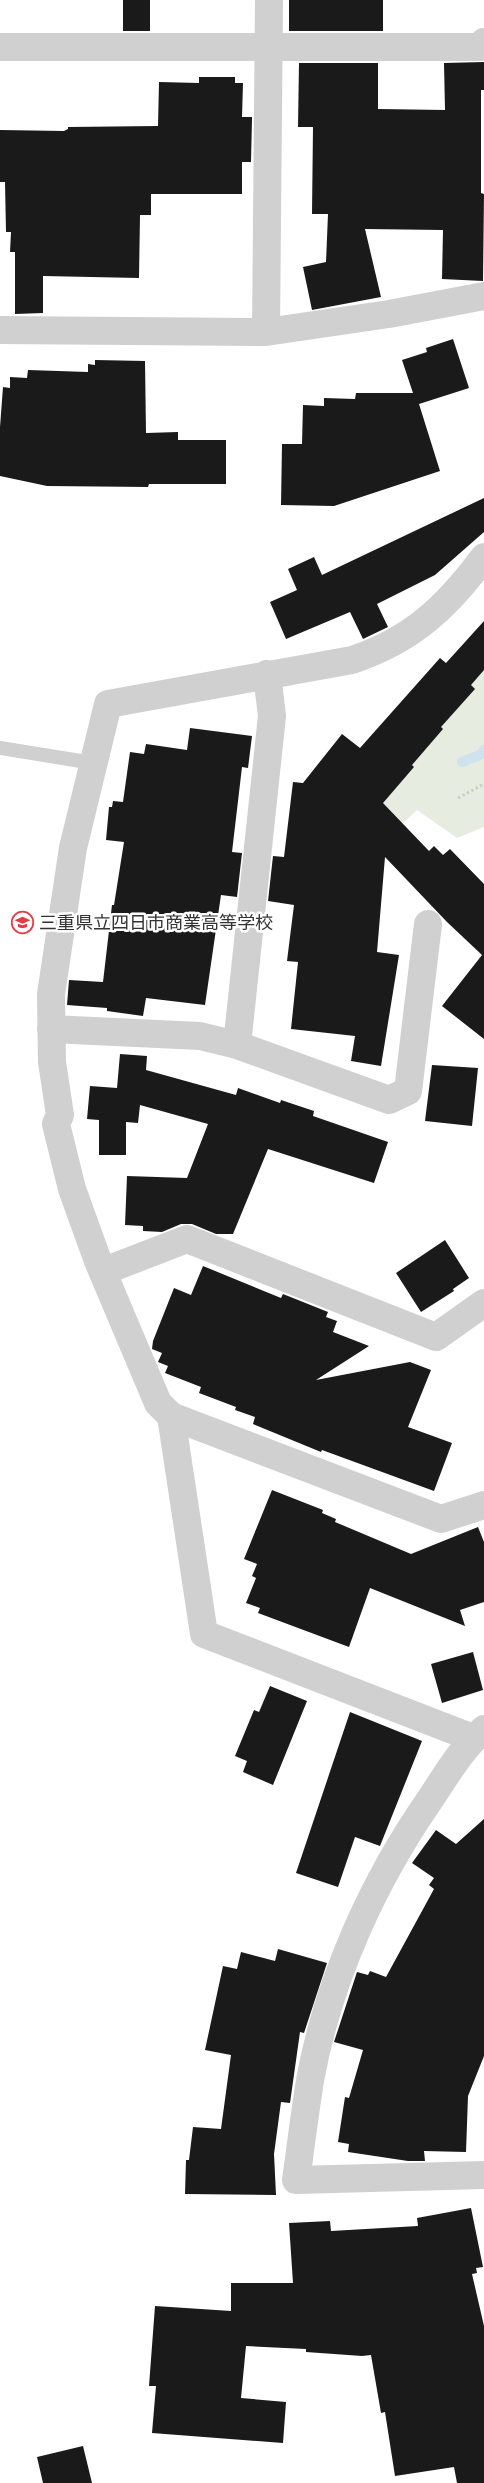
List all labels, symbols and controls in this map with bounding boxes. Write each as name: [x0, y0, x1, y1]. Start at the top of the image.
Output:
place label: 三重県立四日市商業高等学校: [39, 910, 273, 936]
school or university icon: 三重県立四日市商業高等学校: [11, 911, 35, 935]

